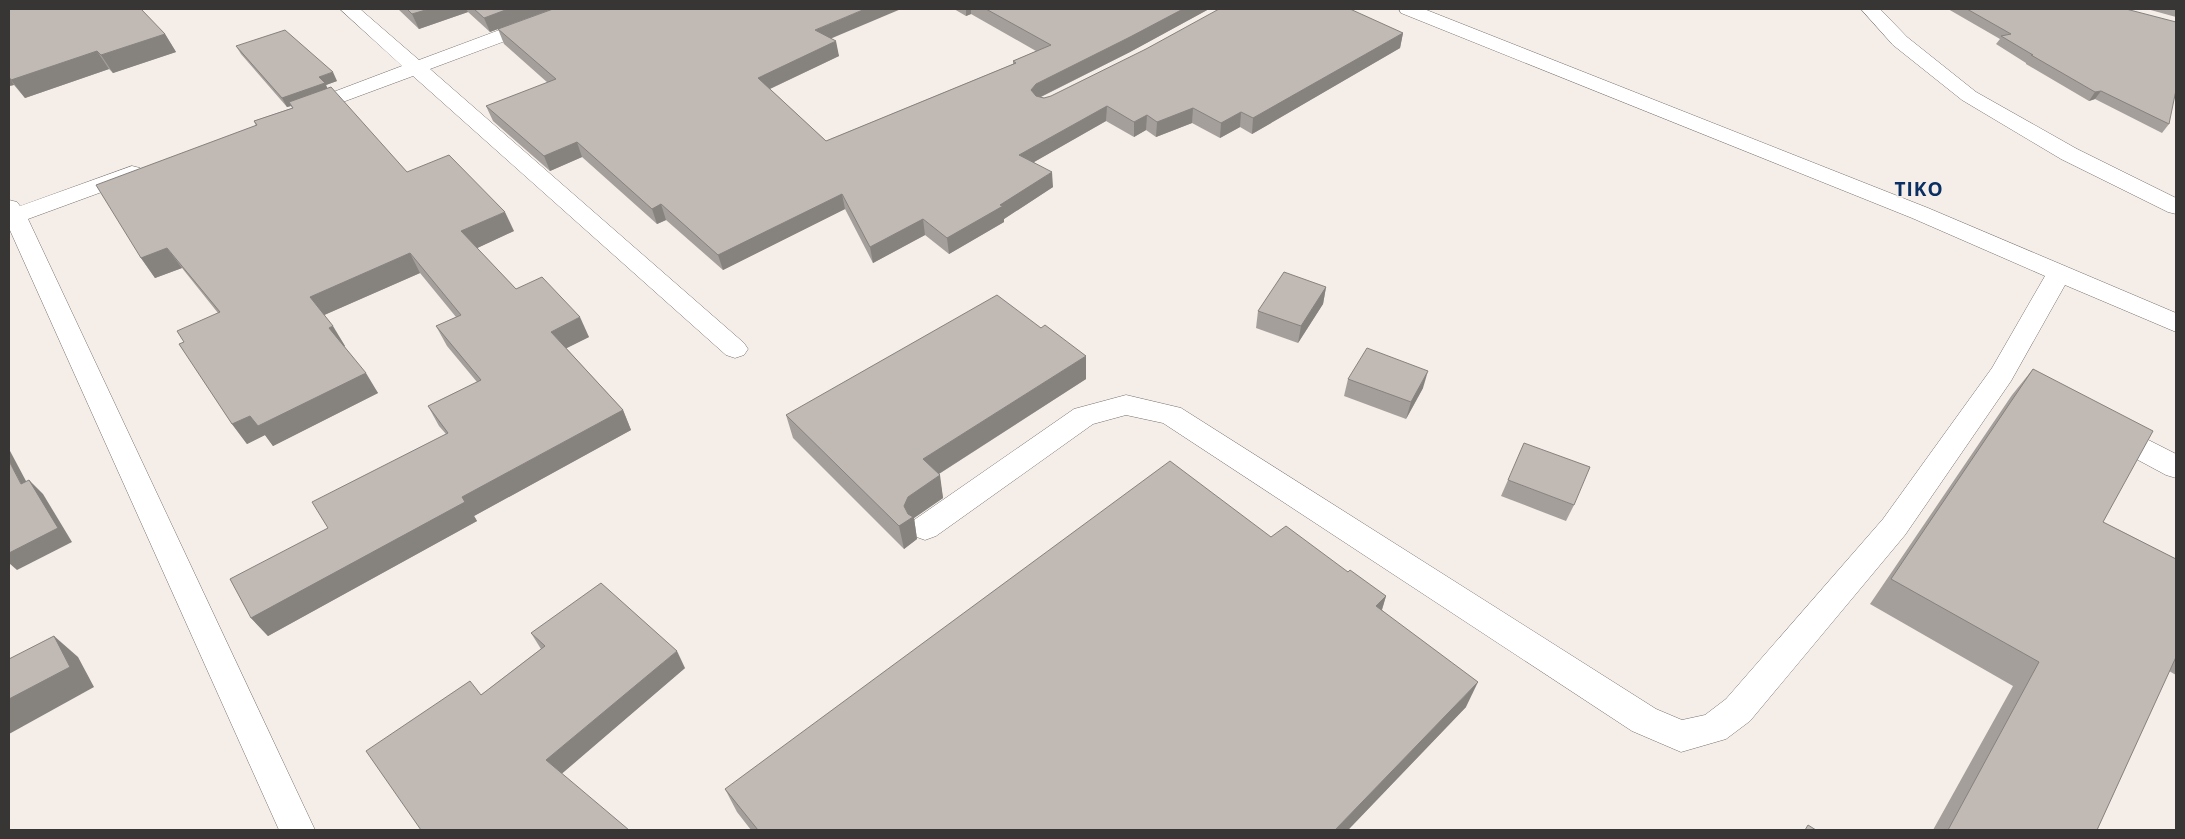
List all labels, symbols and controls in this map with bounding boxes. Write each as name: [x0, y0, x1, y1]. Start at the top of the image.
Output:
district label: TIKO: [1894, 176, 1944, 202]

